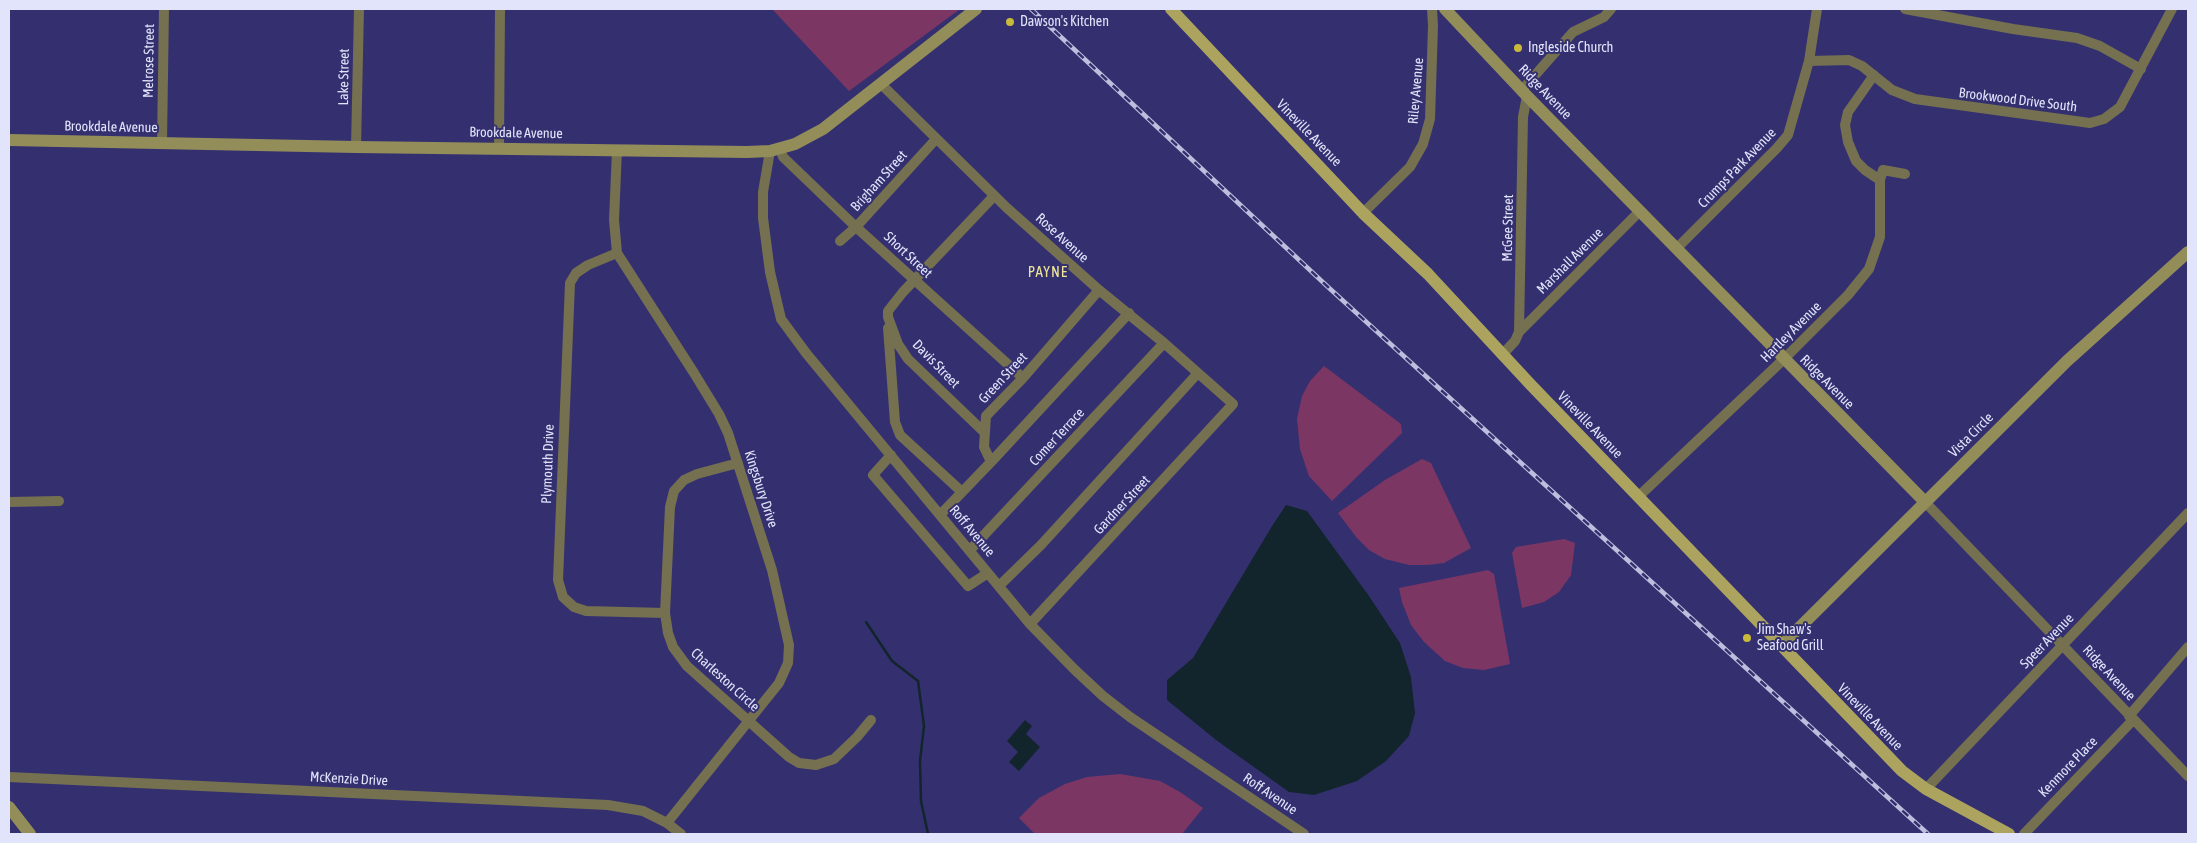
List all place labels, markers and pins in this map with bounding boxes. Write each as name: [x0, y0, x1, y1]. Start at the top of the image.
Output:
place label: Dawson's Kitchen: [1020, 14, 1109, 30]
marker: Dawson's Kitchen: [1004, 16, 1016, 28]
place label: Ingleside Church: [1528, 40, 1613, 56]
marker: Ingleside Church: [1512, 42, 1524, 54]
place label: Jim Shaw's Seafood Grill: [1757, 622, 1824, 654]
marker: Jim Shaw's Seafood Grill: [1741, 632, 1753, 644]

